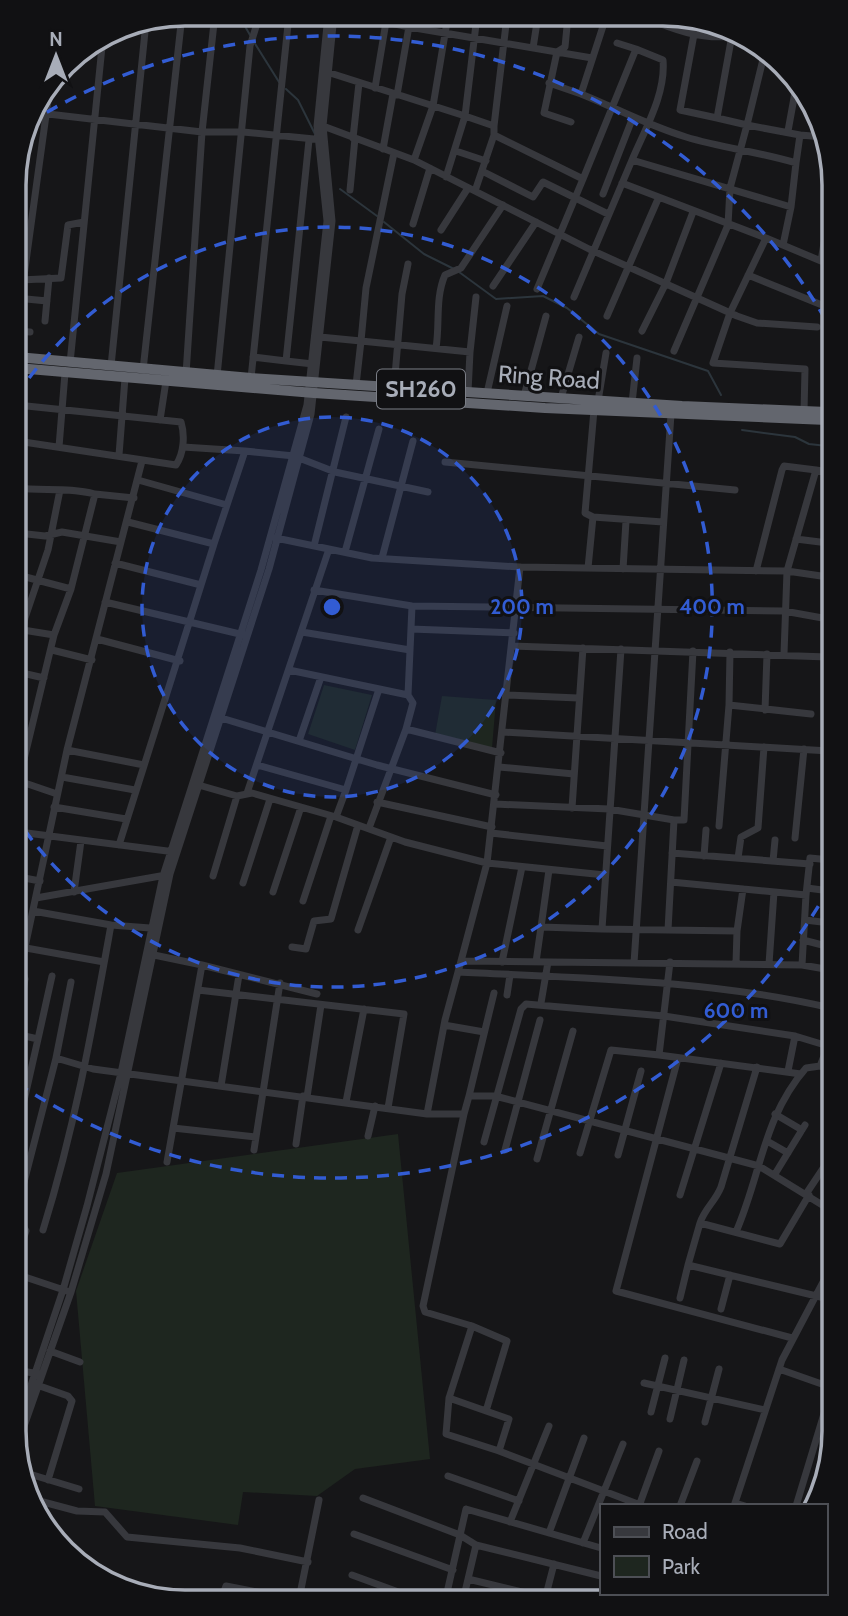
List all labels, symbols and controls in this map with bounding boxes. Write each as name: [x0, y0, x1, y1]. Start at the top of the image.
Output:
north arrow: [21, 21, 91, 91]
text: N: [49, 28, 63, 51]
street label: Ring Road: [497, 359, 601, 395]
road number: SH260: [377, 370, 465, 408]
text: 200 m: [490, 594, 554, 619]
text: 400 m: [679, 594, 745, 619]
centre of rings: [320, 595, 344, 619]
text: 600 m: [704, 998, 768, 1023]
legend: [600, 1504, 827, 1595]
text: Road: [662, 1519, 708, 1544]
text: Park: [662, 1554, 700, 1579]

